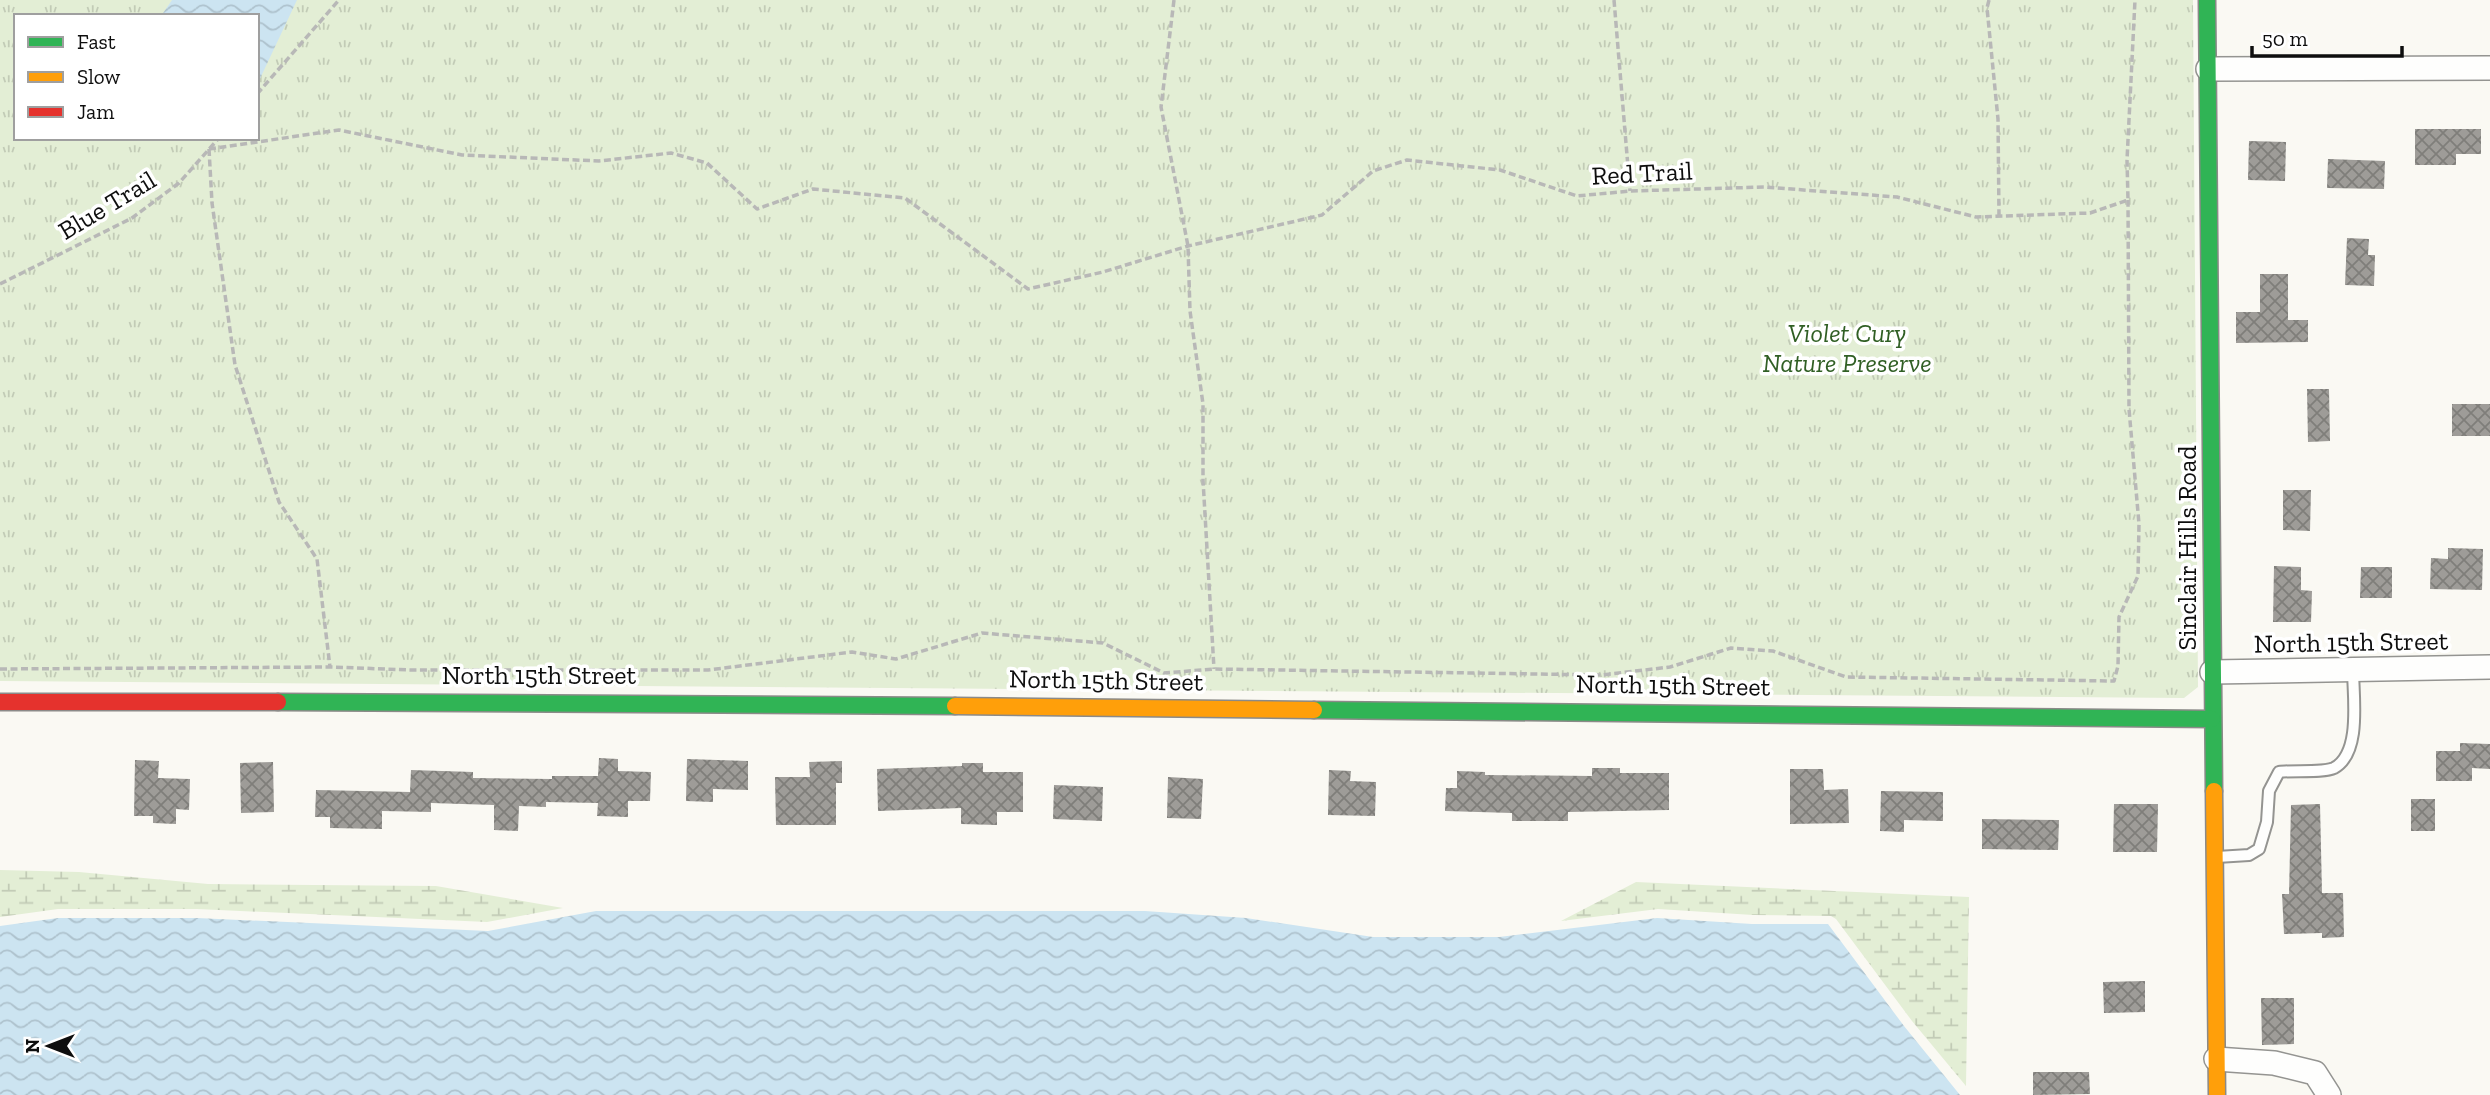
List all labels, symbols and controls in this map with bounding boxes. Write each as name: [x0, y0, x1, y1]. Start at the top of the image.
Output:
legend: [14, 14, 259, 140]
scale bar: [2252, 14, 2402, 58]
text: 50 m: [2262, 26, 2308, 51]
text: Fast: [77, 29, 116, 54]
text: Slow: [77, 64, 120, 89]
text: Jam: [77, 99, 114, 124]
street label: Red Trail: [1591, 154, 1693, 192]
street label: Blue Trail: [52, 163, 162, 247]
park label: Violet Cury Nature Preserve: [1762, 317, 1932, 379]
street label: Sinclair Hills Road: [2171, 445, 2203, 651]
street label: North 15th Street: [2254, 624, 2449, 660]
street label: North 15th Street: [442, 659, 637, 691]
street label: North 15th Street: [1009, 662, 1204, 698]
street label: North 15th Street: [1576, 667, 1771, 703]
north arrow: [14, 1011, 84, 1081]
text: N: [21, 1039, 44, 1053]

